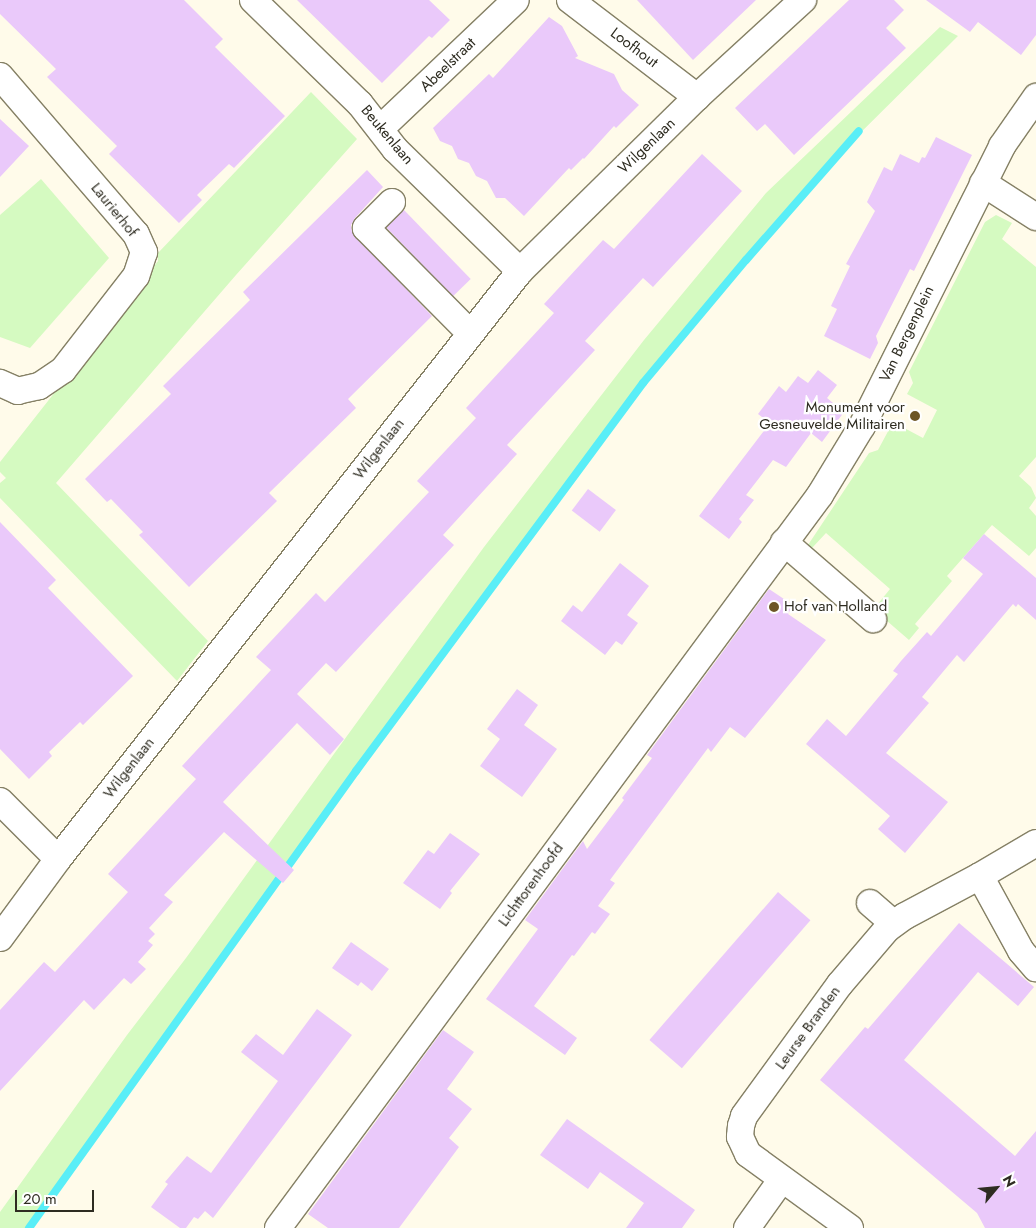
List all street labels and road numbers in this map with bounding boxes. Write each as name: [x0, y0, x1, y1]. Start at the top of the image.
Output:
street label: Loofhout: [607, 24, 661, 72]
street label: Abeelstraat: [417, 34, 479, 96]
street label: Beukenlaan: [357, 102, 417, 168]
street label: Wilgenlaan: [615, 114, 679, 178]
street label: Laurierhof: [87, 179, 141, 241]
street label: Van Bergenplein: [876, 283, 938, 385]
street label: Wilgenlaan: [350, 415, 408, 483]
street label: Wilgenlaan: [100, 734, 158, 802]
street label: Lichttorenhoofd: [495, 840, 567, 930]
street label: Leurse Branden: [772, 983, 844, 1073]

